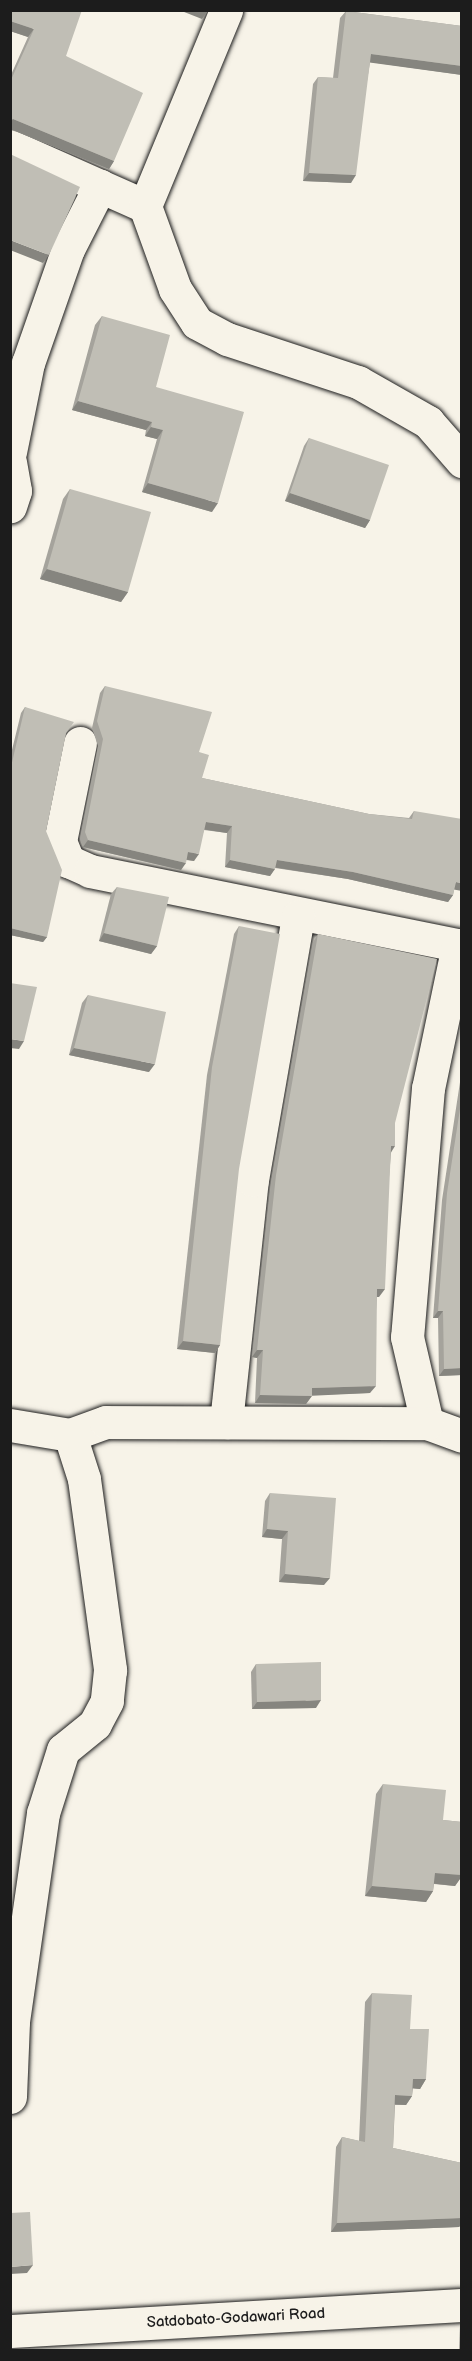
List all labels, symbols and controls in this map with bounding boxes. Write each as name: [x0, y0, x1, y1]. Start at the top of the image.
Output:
street label: Satdobato-Godawari Road: [146, 2304, 326, 2332]

